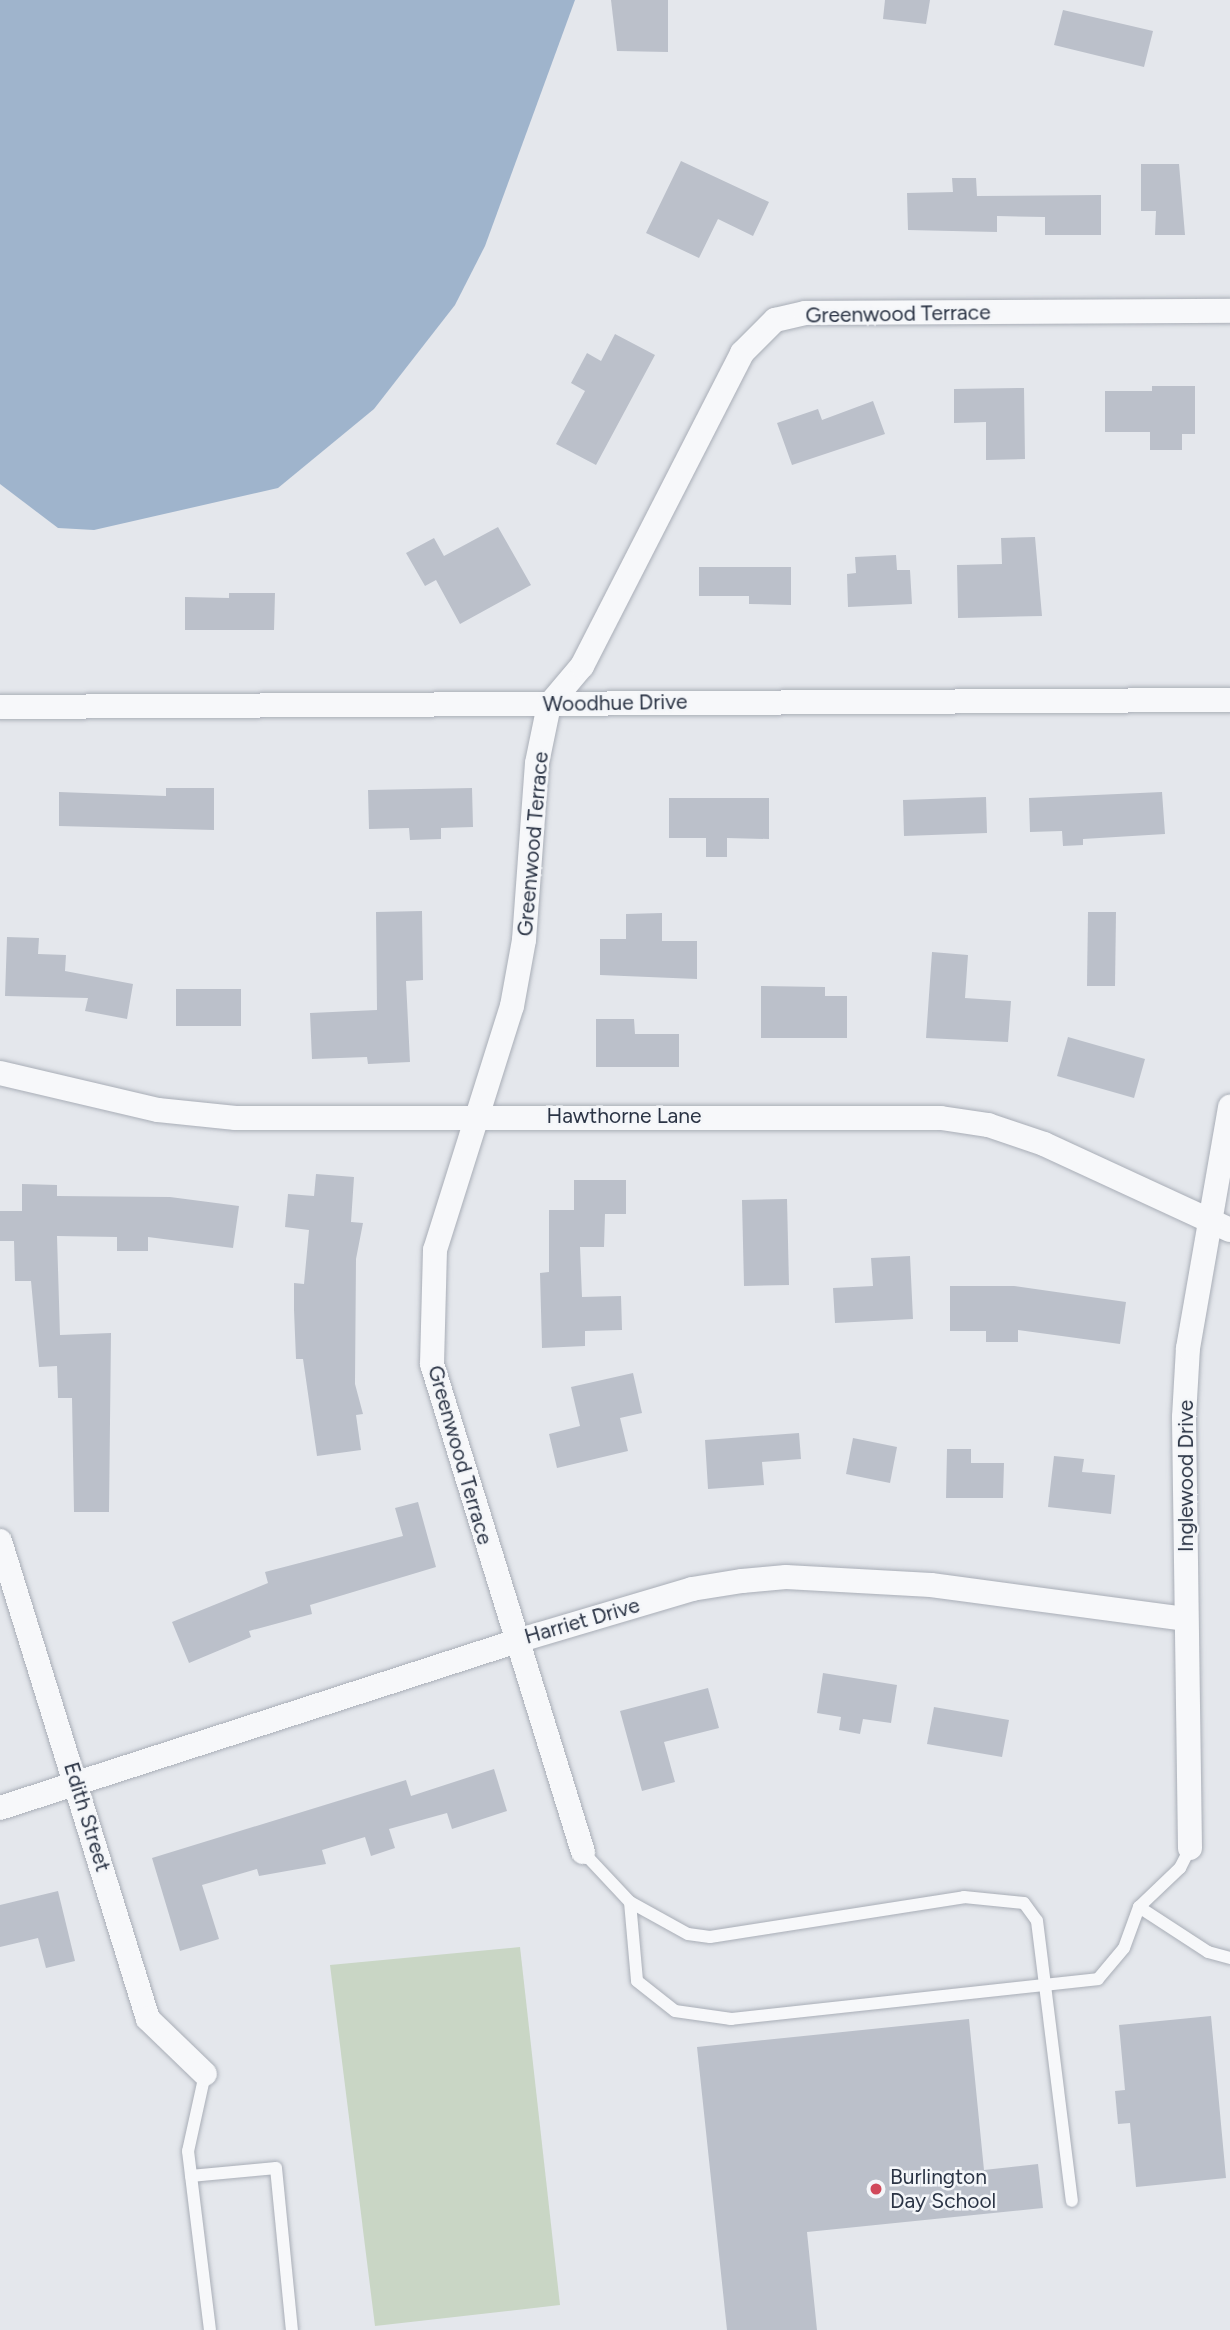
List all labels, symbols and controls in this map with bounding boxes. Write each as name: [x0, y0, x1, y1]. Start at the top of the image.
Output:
street label: Greenwood Terrace: [805, 300, 991, 328]
street label: Woodhue Drive: [542, 689, 688, 717]
street label: Greenwood Terrace: [512, 751, 554, 937]
street label: Hawthorne Lane: [547, 1103, 701, 1129]
street label: Greenwood Terrace: [422, 1363, 498, 1547]
street label: Inglewood Drive: [1173, 1400, 1199, 1552]
street label: Harriet Drive: [521, 1593, 643, 1649]
street label: Edith Street: [58, 1759, 116, 1875]
place label: Burlington Day School: [890, 2164, 996, 2214]
marker: Burlington Day School: [868, 2181, 884, 2197]

